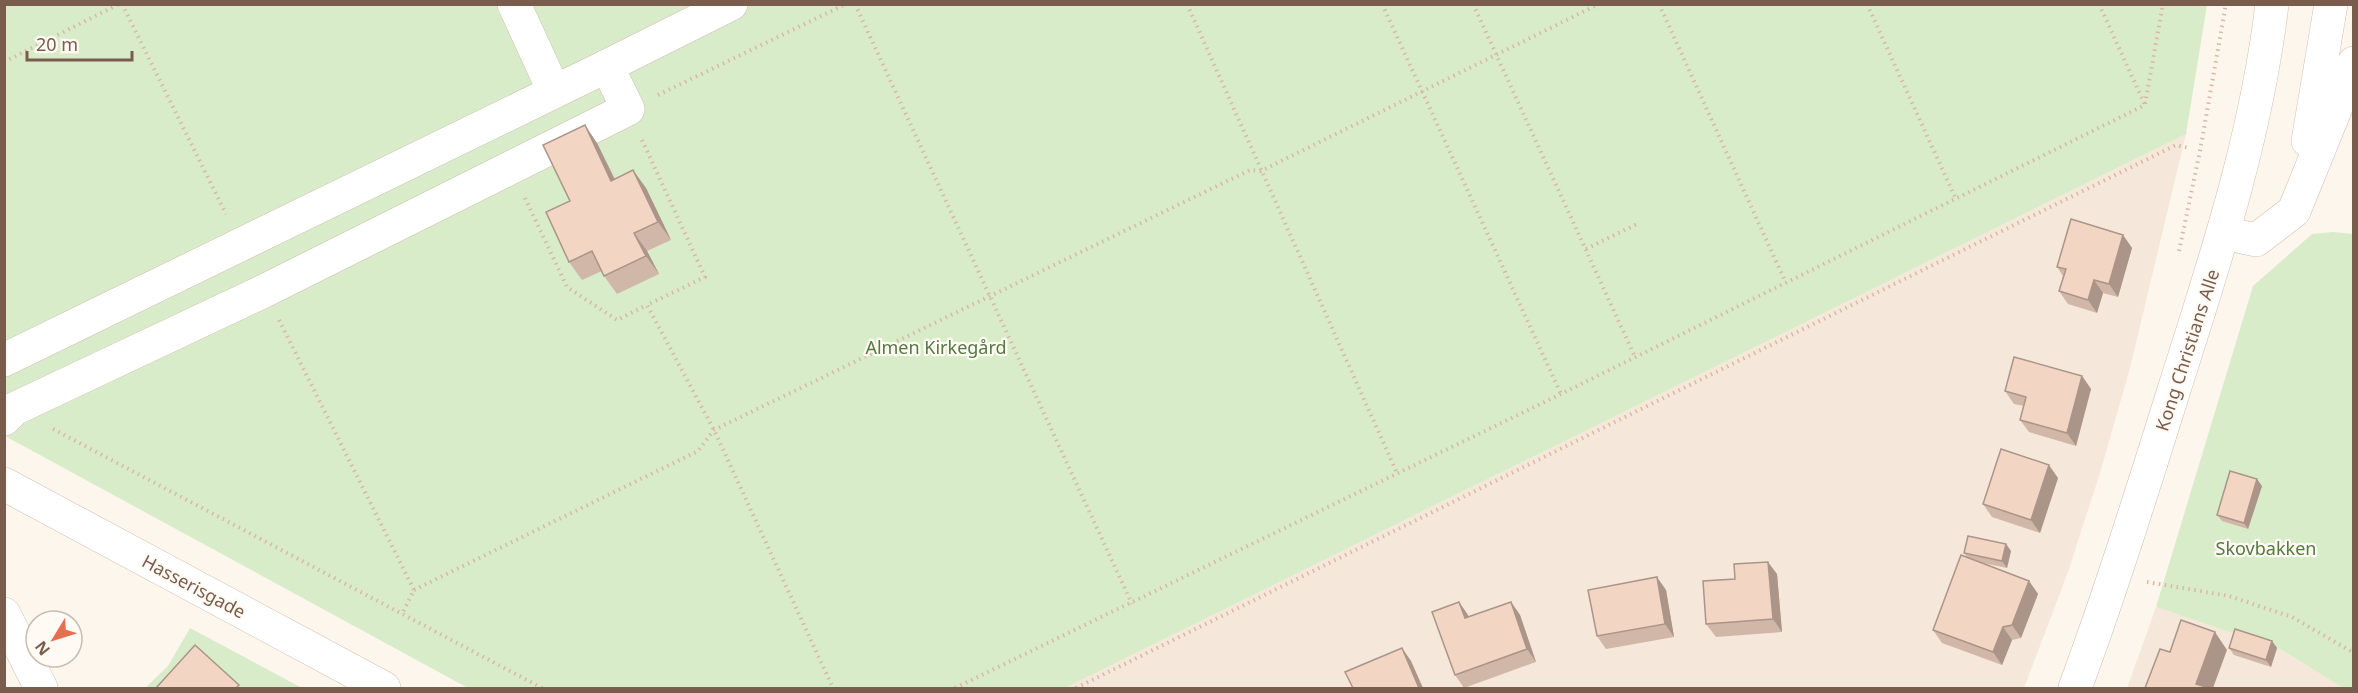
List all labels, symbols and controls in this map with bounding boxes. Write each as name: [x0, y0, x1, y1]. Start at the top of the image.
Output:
scale bar: [27, 24, 132, 62]
text: 20 m: [36, 32, 78, 56]
street label: Kong Christians Alle: [2150, 266, 2224, 434]
park label: Almen Kirkegård: [865, 335, 1007, 359]
park label: Skovbakken: [2216, 536, 2316, 560]
street label: Hasserisgade: [138, 549, 250, 623]
north arrow: [24, 609, 84, 669]
text: N: [30, 636, 55, 660]

